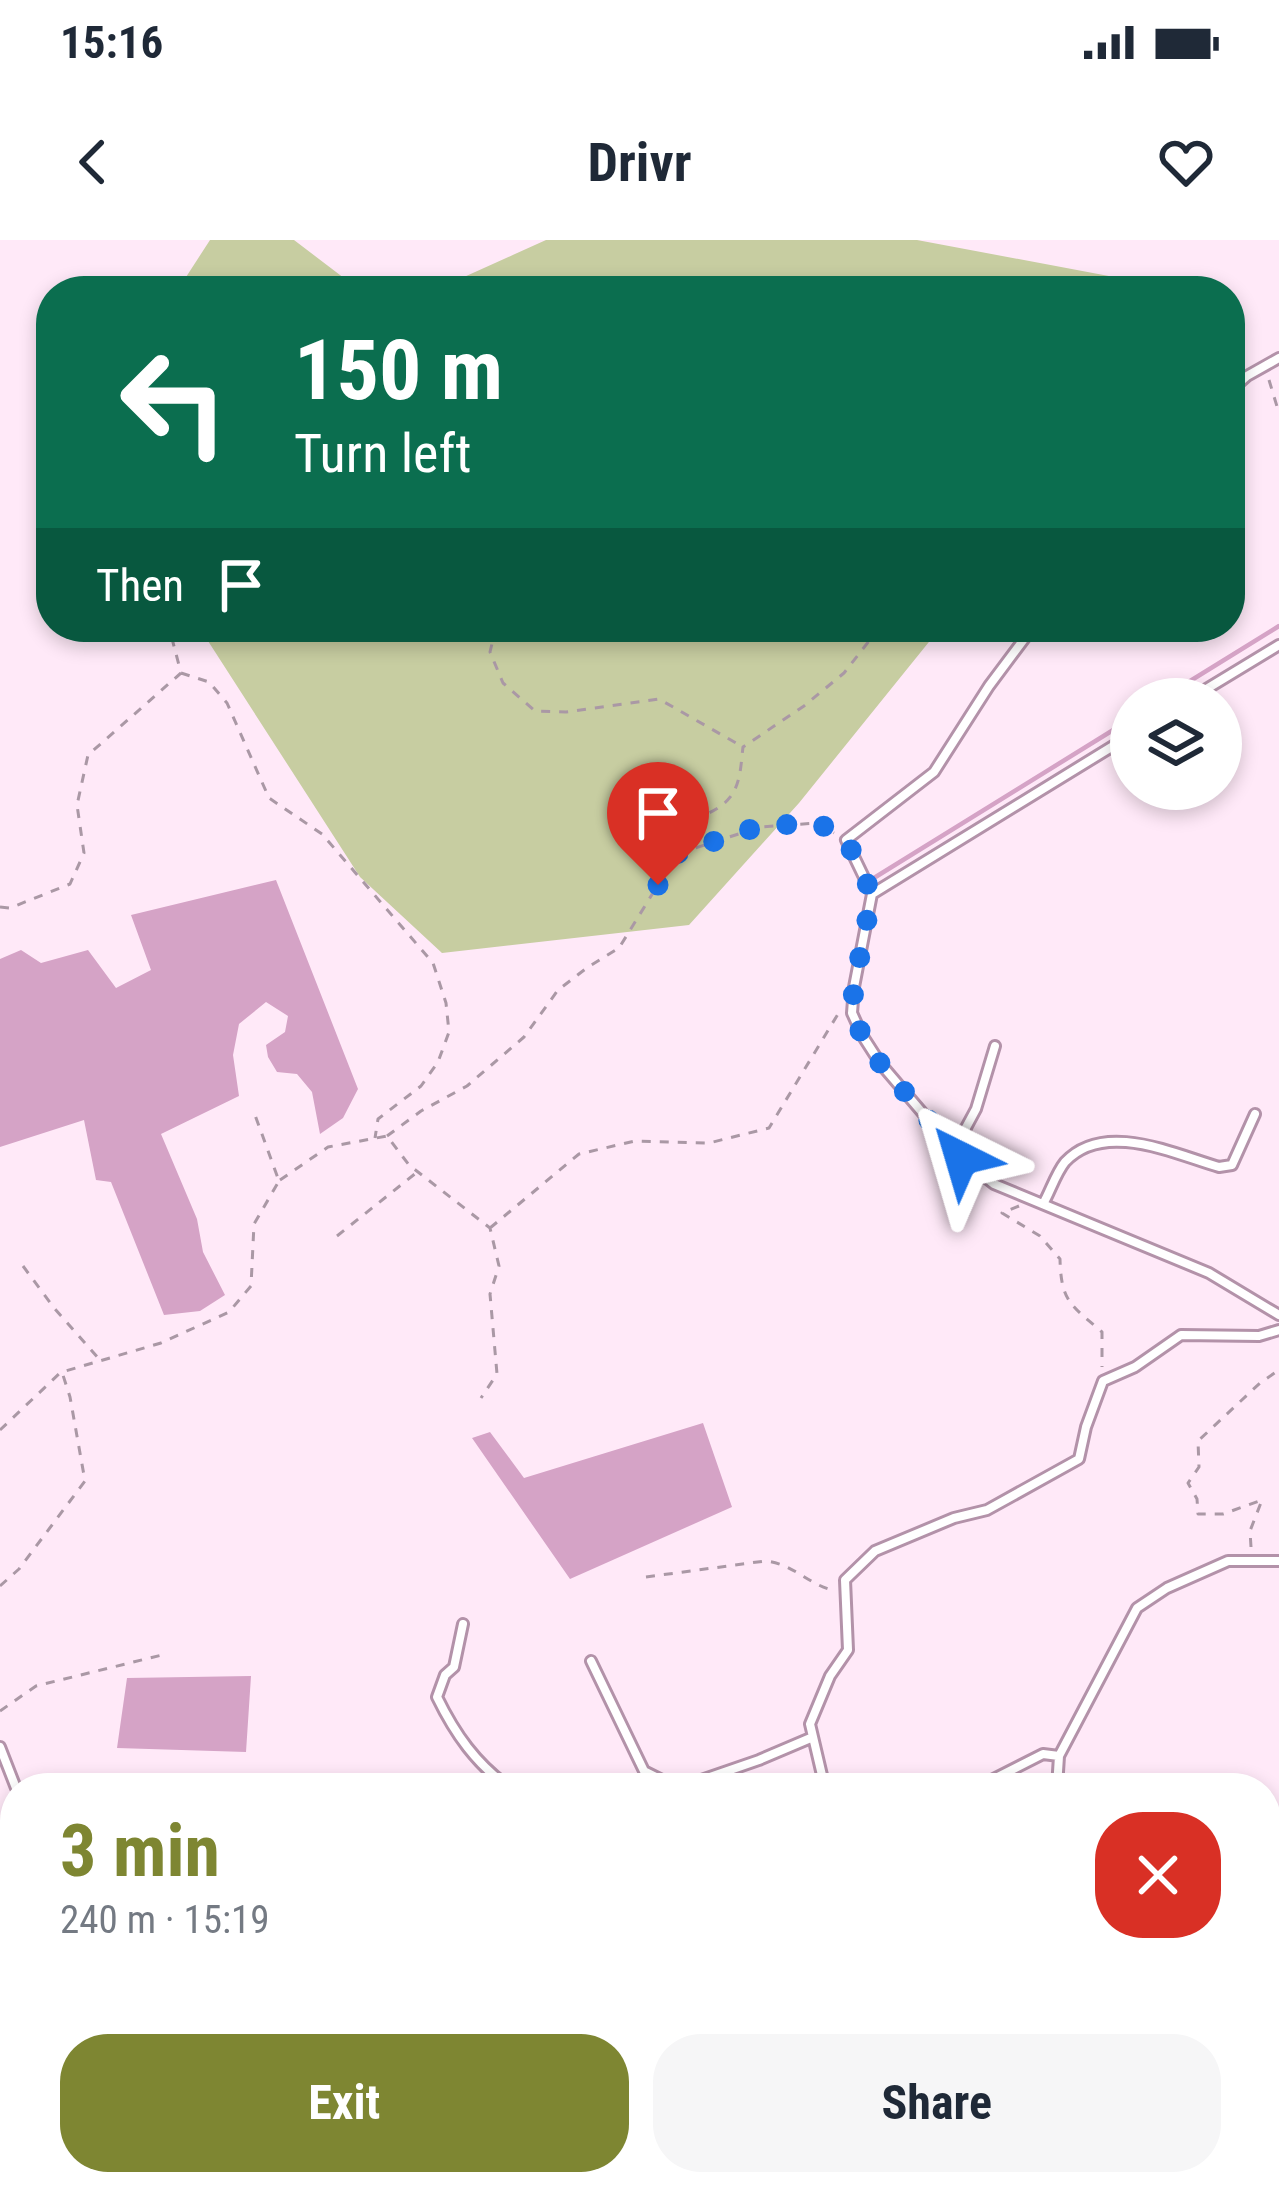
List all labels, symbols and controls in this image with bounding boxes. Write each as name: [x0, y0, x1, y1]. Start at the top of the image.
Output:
text: 15:16: [60, 16, 163, 69]
icon: back: [60, 129, 126, 195]
icon: heart: [1153, 129, 1219, 195]
text: Drivr: [587, 131, 692, 194]
text: 150 m: [294, 321, 503, 420]
icon: left: [96, 324, 252, 480]
text: Turn left: [294, 422, 471, 485]
icon: arrive: [208, 552, 274, 618]
text: Then: [96, 559, 184, 612]
map controls: [1110, 678, 1242, 810]
button: layers: [1110, 678, 1242, 810]
pin: [607, 762, 709, 885]
icon: arrive: [625, 780, 691, 846]
position arrow: [898, 1095, 1024, 1221]
text: 3 min: [60, 1809, 220, 1894]
button: close: [1095, 1812, 1221, 1938]
text: 240 m · 15:19: [60, 1897, 270, 1943]
button: Exit: [60, 2034, 629, 2172]
button: Share: [653, 2034, 1221, 2172]

